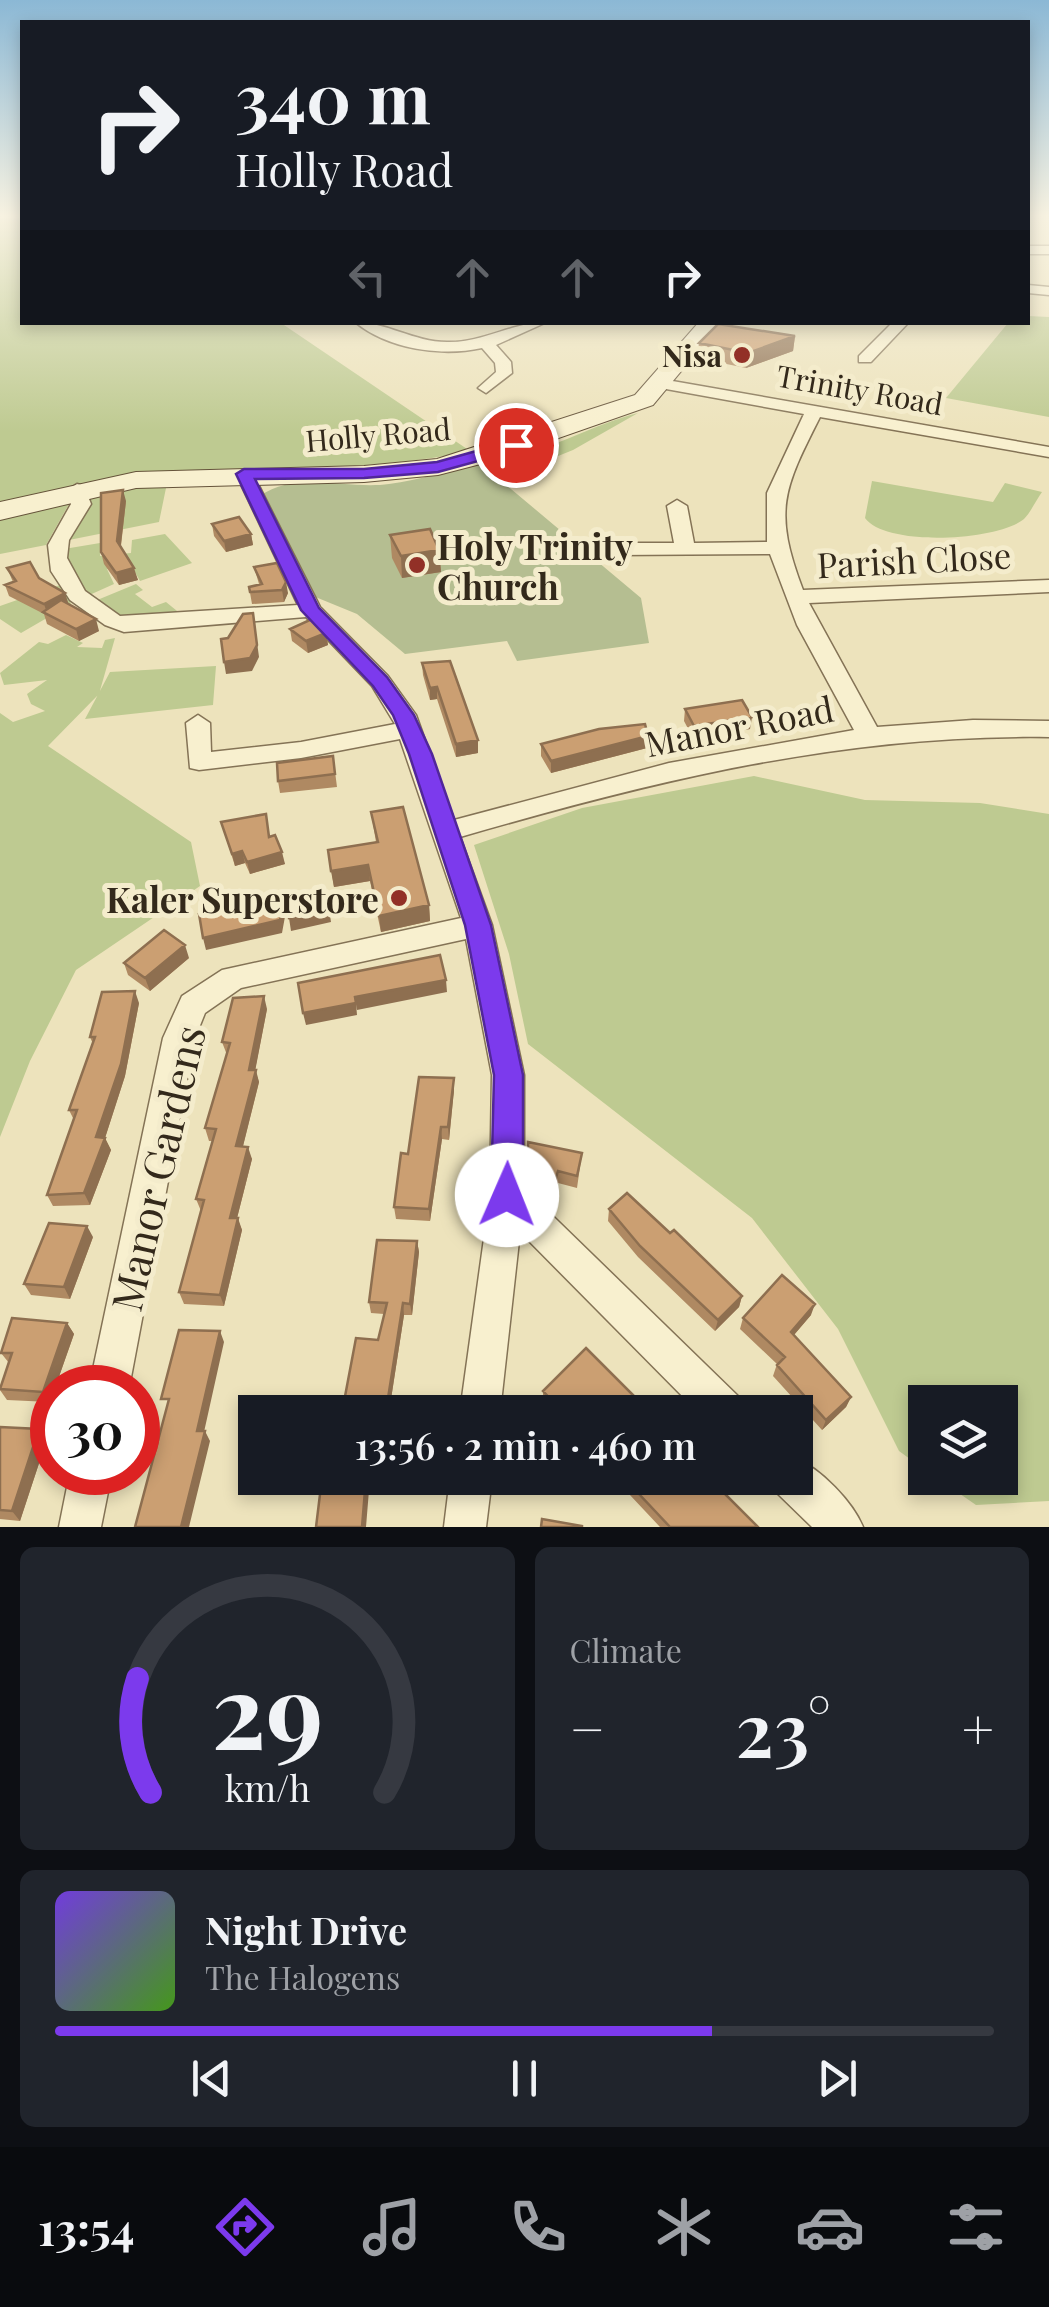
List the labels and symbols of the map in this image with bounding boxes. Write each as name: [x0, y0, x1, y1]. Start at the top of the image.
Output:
place label: Nisa: [662, 335, 722, 375]
marker: Nisa: [731, 344, 753, 366]
street label: Trinity Road: [774, 355, 946, 423]
pin: [474, 403, 559, 488]
street label: Holly Road: [304, 408, 452, 460]
place label: Holy Trinity Church: [437, 522, 633, 609]
street label: Parish Close: [816, 530, 1012, 588]
marker: Holy Trinity Church: [406, 554, 428, 576]
street label: Manor Road: [641, 684, 837, 766]
place label: Kaler Superstore: [106, 875, 379, 922]
marker: Kaler Superstore: [388, 887, 410, 909]
street label: Manor Gardens: [97, 1020, 217, 1316]
position arrow: [455, 1143, 559, 1247]
speed limit sign: 30: [30, 1365, 160, 1495]

